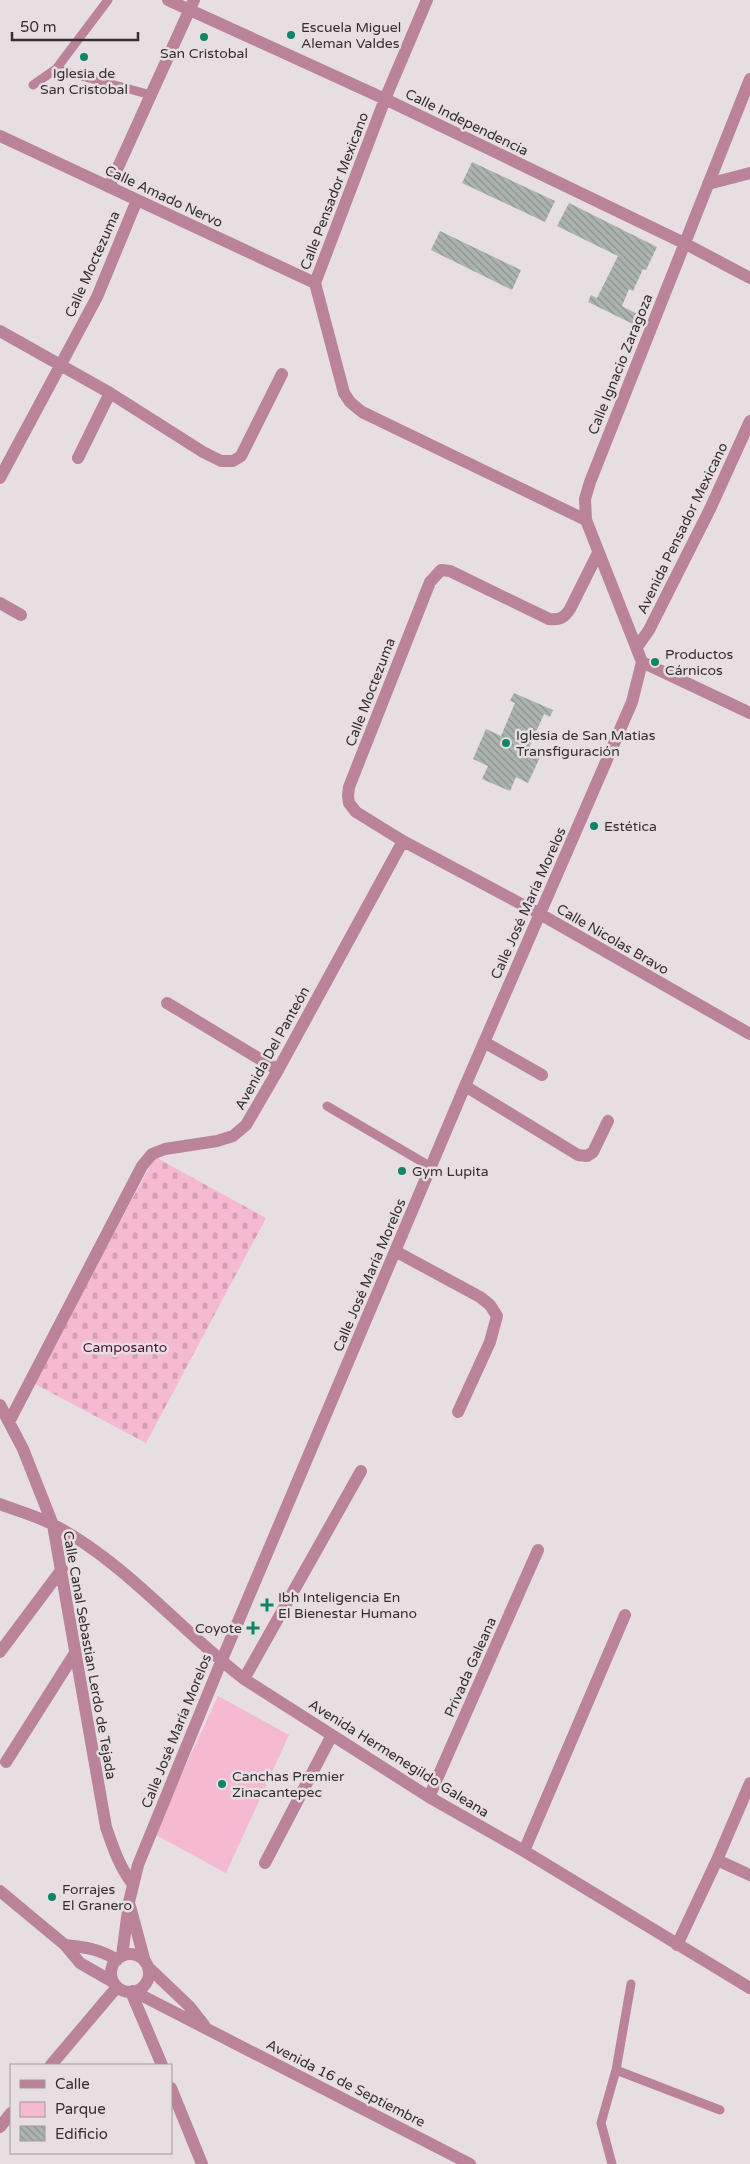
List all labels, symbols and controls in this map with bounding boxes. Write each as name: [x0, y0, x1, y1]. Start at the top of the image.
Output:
scale bar: [12, 10, 139, 42]
text: 50 m: [20, 18, 57, 36]
place label: Escuela Miguel Aleman Valdes: [301, 19, 401, 52]
marker: Escuela Miguel Aleman Valdes: [285, 29, 297, 41]
marker: San Cristobal: [198, 31, 210, 43]
place label: San Cristobal: [160, 45, 248, 62]
marker: Iglesia de San Cristobal: [78, 51, 90, 63]
place label: Iglesia de San Cristobal: [40, 65, 128, 98]
street label: Calle Independencia: [403, 85, 531, 160]
street label: Calle Pensador Mexicano: [297, 110, 372, 272]
street label: Calle Amado Nervo: [102, 162, 226, 231]
street label: Calle Moctezuma: [61, 208, 124, 320]
street label: Calle Ignacio Zaragoza: [584, 291, 657, 437]
street label: Avenida Pensador Mexicano: [633, 440, 731, 617]
street label: Calle Moctezuma: [342, 636, 399, 749]
place label: Productos Cárnicos: [665, 646, 734, 679]
marker: Productos Cárnicos: [649, 656, 661, 668]
place label: Iglesia de San Matias Transfiguración: [516, 727, 656, 760]
marker: Iglesia de San Matias Transfiguración: [500, 737, 512, 749]
place label: Estética: [604, 818, 657, 835]
marker: Estética: [588, 820, 600, 832]
street label: Calle José María Morelos: [487, 824, 570, 982]
street label: Calle Nicolas Bravo: [554, 900, 672, 979]
street label: Avenida Del Panteón: [231, 984, 313, 1113]
place label: Gym Lupita: [412, 1163, 489, 1180]
marker: Gym Lupita: [396, 1165, 408, 1177]
street label: Calle José María Morelos: [329, 1196, 410, 1354]
park label: Camposanto: [83, 1339, 167, 1356]
street label: Calle Canal Sebastian Lerdo de Tejada: [59, 1529, 120, 1781]
place label: Ibh Inteligencia En El Bienestar Humano: [278, 1589, 417, 1622]
marker: Ibh Inteligencia En El Bienestar Humano: [260, 1598, 274, 1612]
street label: Privada Galeana: [441, 1614, 500, 1720]
place label: Coyote: [195, 1620, 242, 1637]
marker: Coyote: [246, 1621, 260, 1635]
street label: Calle José María Morelos: [138, 1651, 215, 1811]
street label: Avenida Hermenegildo Galeana: [305, 1696, 492, 1821]
place label: Canchas Premier Zinacantepec: [232, 1768, 345, 1801]
marker: Canchas Premier Zinacantepec: [216, 1778, 228, 1790]
place label: Forrajes El Granero: [62, 1881, 132, 1914]
marker: Forrajes El Granero: [46, 1891, 58, 1903]
street label: Avenida 16 de Septiembre: [263, 2036, 428, 2131]
legend: [10, 2064, 172, 2154]
text: Calle: [55, 2075, 90, 2093]
text: Parque: [55, 2100, 106, 2118]
text: Edificio: [55, 2125, 108, 2143]

